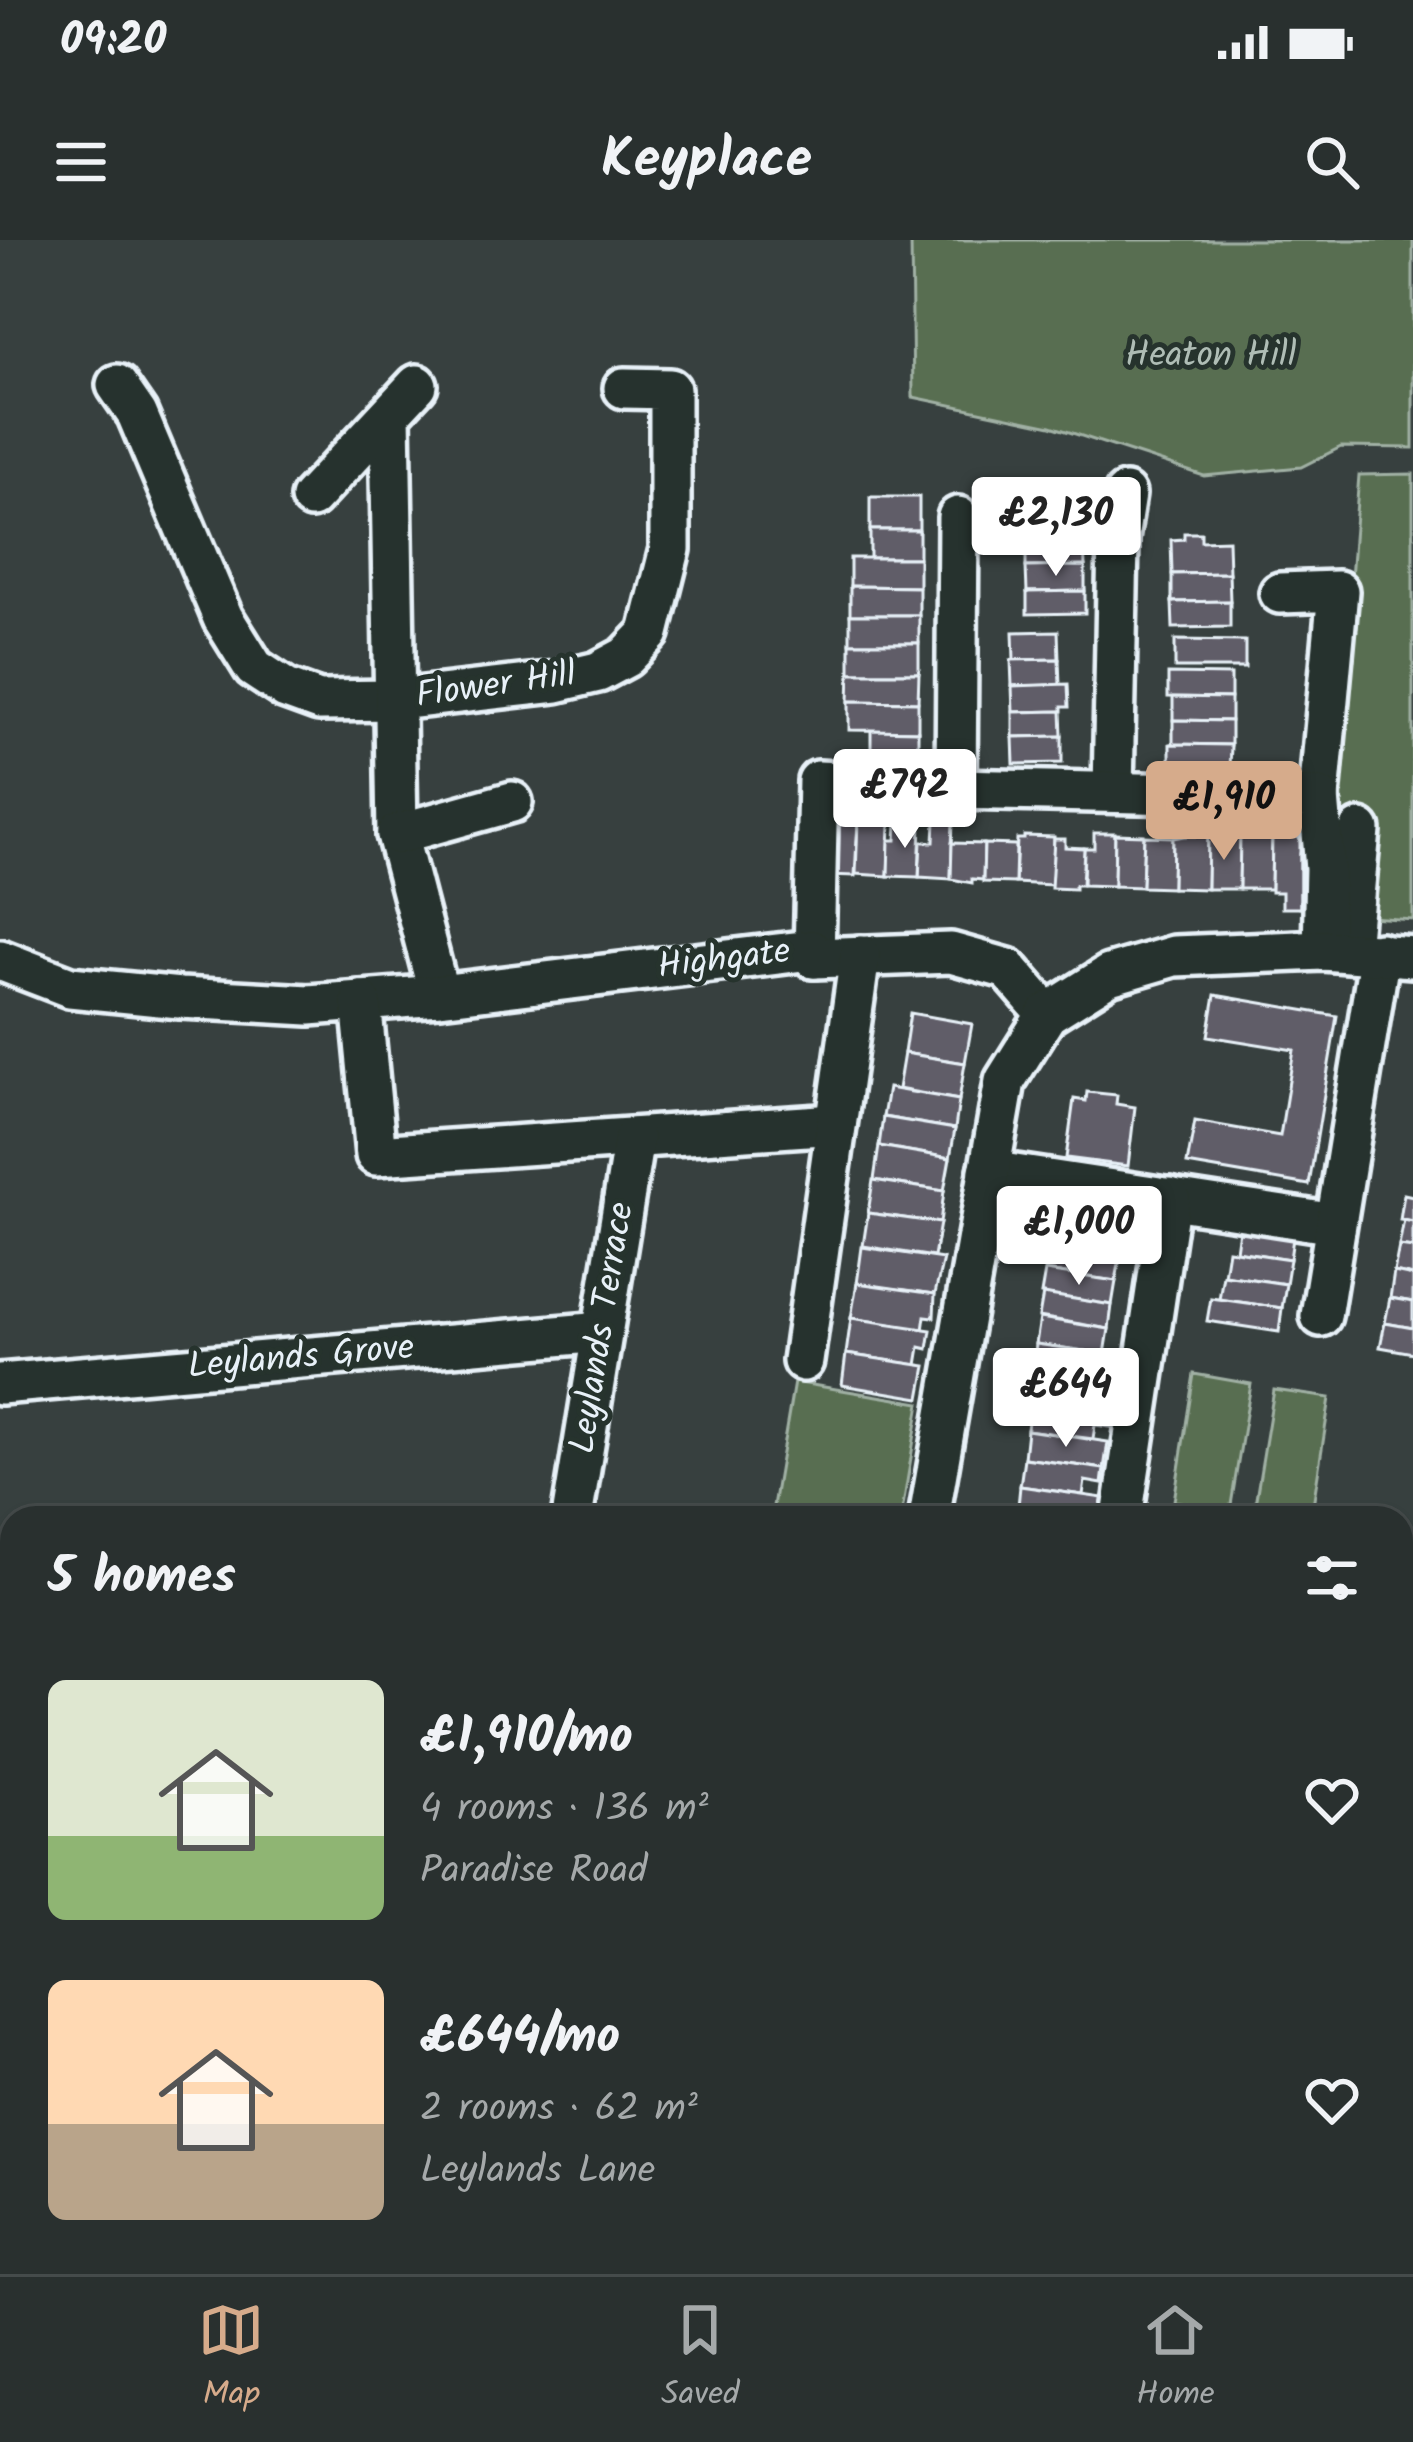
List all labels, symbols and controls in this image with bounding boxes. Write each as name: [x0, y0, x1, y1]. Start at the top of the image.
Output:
text: 09:20: [60, 6, 166, 78]
text: Keyplace: [601, 119, 812, 205]
icon: menu: [48, 129, 114, 195]
icon: search: [1299, 129, 1365, 195]
park label: Heaton Hill: [1125, 328, 1297, 385]
pin: £2,130: [958, 477, 1154, 579]
text: £2,130: [999, 485, 1113, 547]
street label: Flower Hill: [412, 647, 580, 725]
pin: £792: [834, 749, 976, 851]
text: £792: [860, 757, 950, 819]
pin: £1,910: [1126, 761, 1322, 863]
text: £1,910: [1173, 769, 1275, 831]
street label: Highgate: [654, 924, 794, 996]
pin: £1,000: [981, 1186, 1177, 1288]
text: £1,000: [1024, 1194, 1134, 1256]
street label: Leylands Terrace: [555, 1198, 651, 1458]
street label: Leylands Grove: [185, 1320, 417, 1396]
pin: £644: [995, 1348, 1137, 1450]
text: £644: [1020, 1356, 1112, 1418]
text: 5 homes: [48, 1538, 236, 1619]
icon: filters: [1299, 1545, 1365, 1611]
text: £1,910/mo: [420, 1698, 633, 1779]
icon: home: [144, 1728, 288, 1872]
icon: heart: [1299, 1767, 1365, 1833]
text: 4 rooms · 136 m²: [420, 1779, 708, 1841]
text: Paradise Road: [420, 1841, 647, 1903]
text: £644/mo: [420, 1998, 620, 2079]
icon: home: [144, 2028, 288, 2172]
icon: heart: [1299, 2067, 1365, 2133]
text: 2 rooms · 62 m²: [420, 2079, 698, 2141]
text: Leylands Lane: [420, 2141, 655, 2203]
tab: Map: [198, 2297, 264, 2422]
tab: Saved: [661, 2297, 740, 2422]
tab: Home: [1136, 2297, 1215, 2422]

